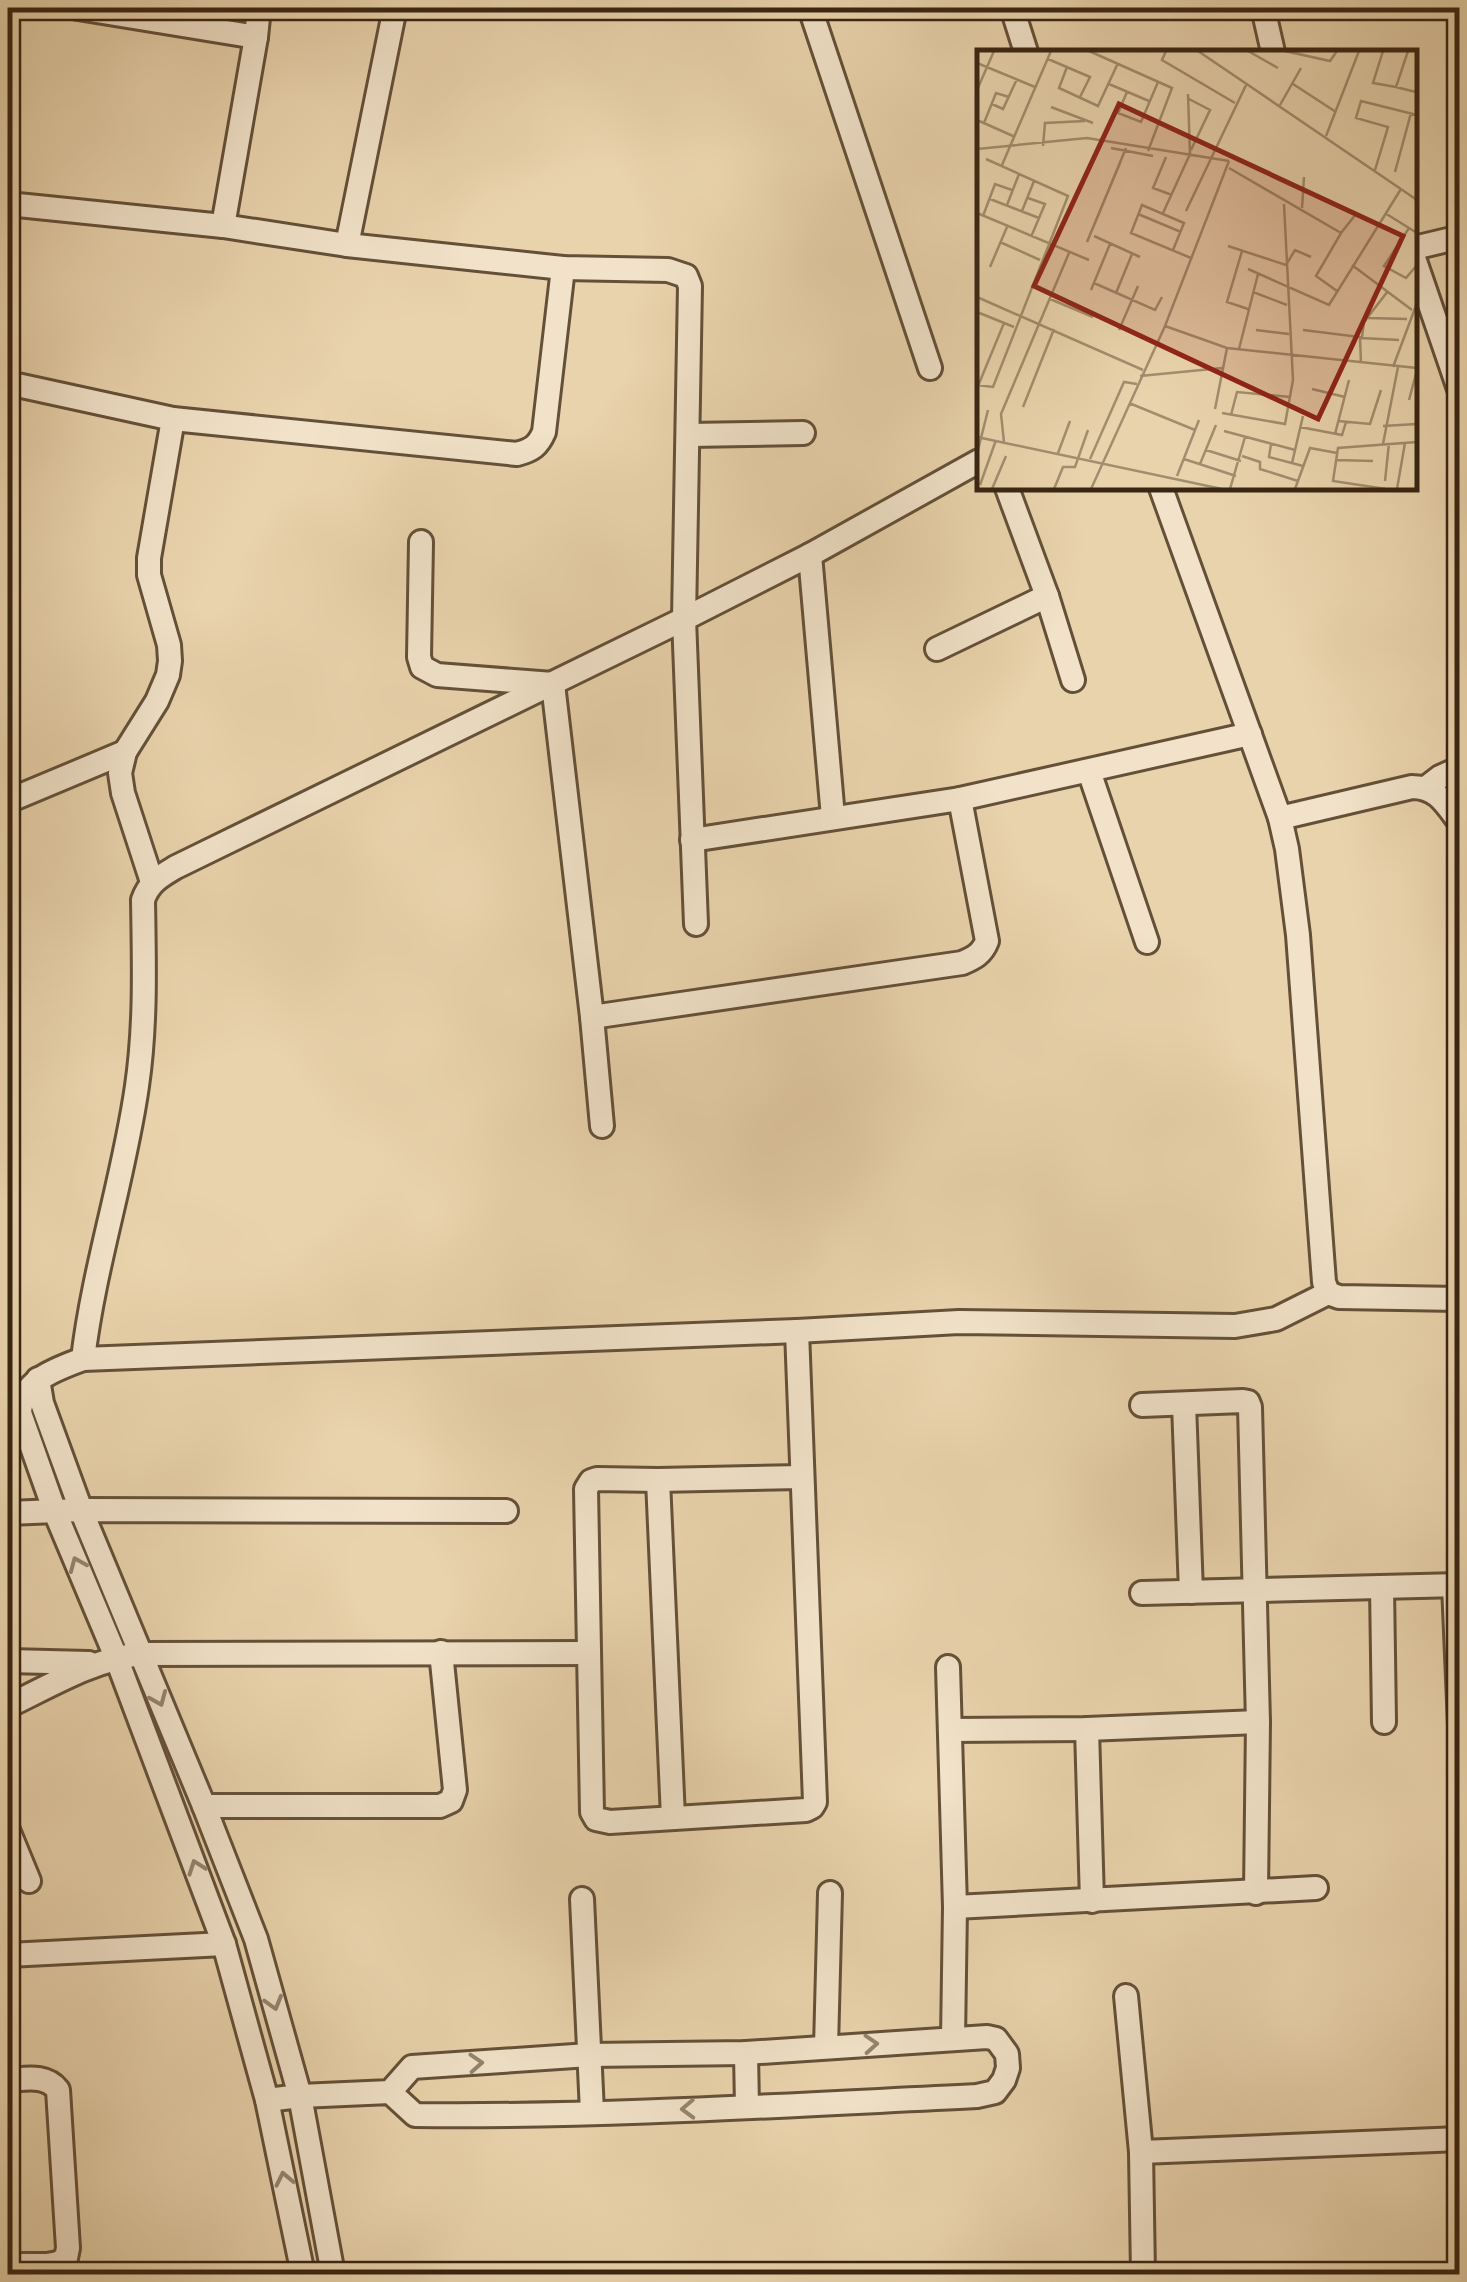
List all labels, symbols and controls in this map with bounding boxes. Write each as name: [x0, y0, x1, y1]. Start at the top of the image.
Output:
inset map: [977, 50, 1417, 490]
one-way arrow: [68, 1556, 88, 1574]
one-way arrow: [147, 1689, 167, 1707]
one-way arrow: [187, 1859, 208, 1876]
one-way arrow: [262, 1994, 283, 2011]
one-way arrow: [863, 2034, 879, 2055]
one-way arrow: [469, 2053, 485, 2074]
one-way arrow: [680, 2098, 696, 2119]
one-way arrow: [274, 2171, 295, 2188]

